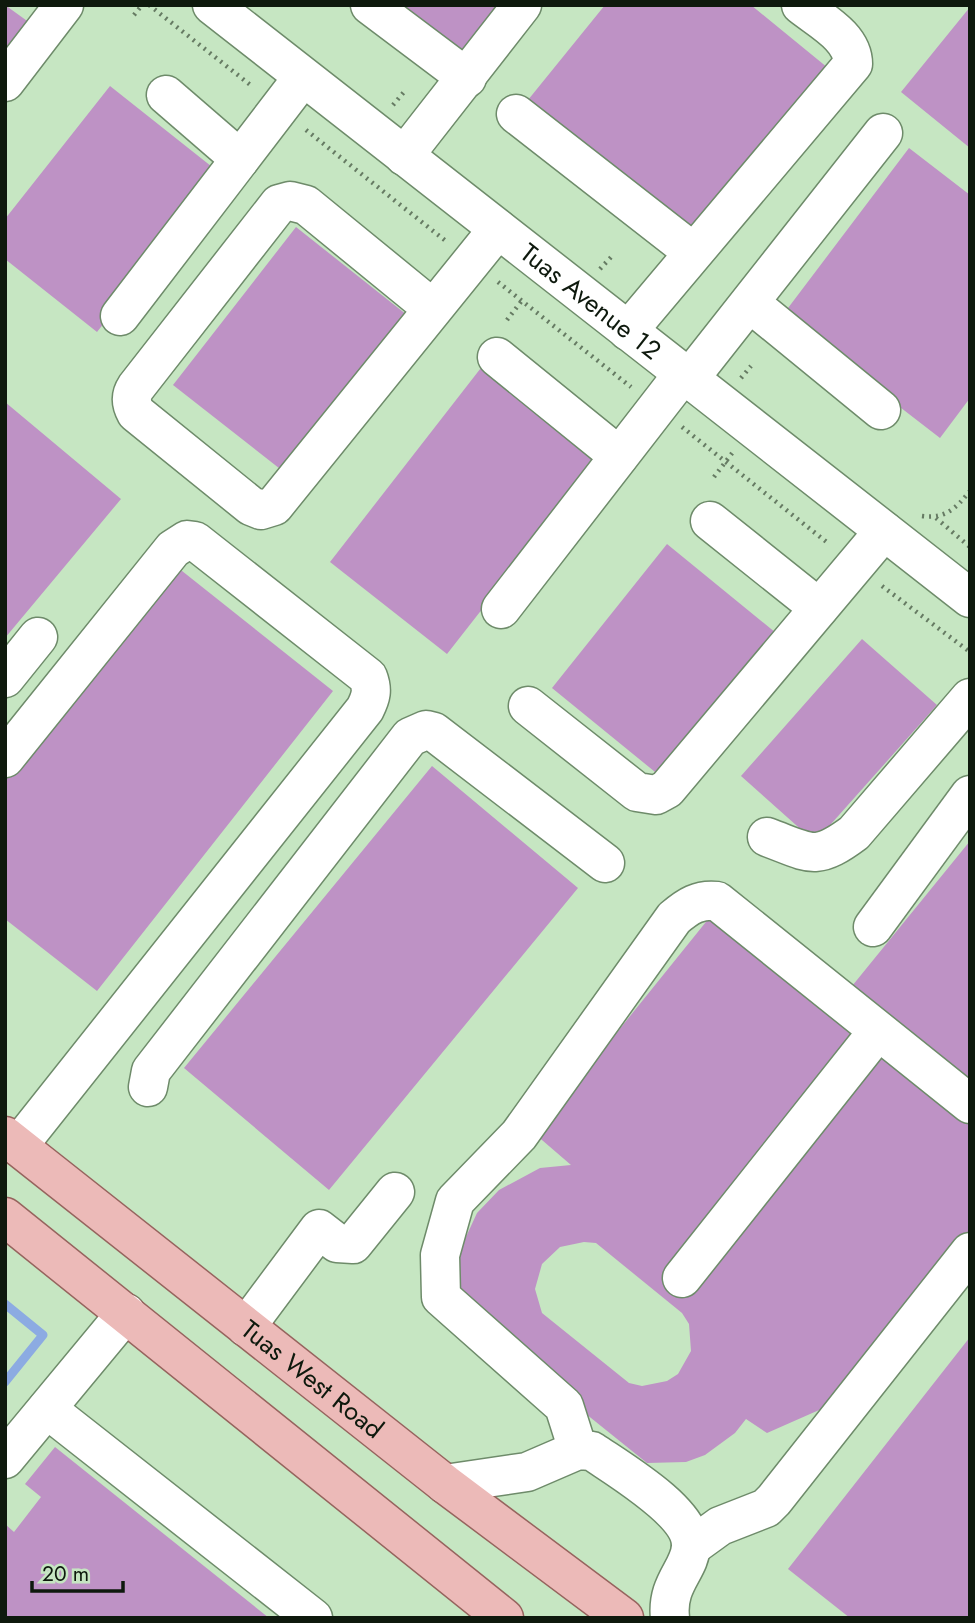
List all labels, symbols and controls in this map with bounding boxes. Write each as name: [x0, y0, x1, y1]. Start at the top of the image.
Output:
street label: Tuas Avenue 12: [512, 234, 669, 369]
street label: Tuas West Road: [233, 1311, 392, 1447]
scale bar: [32, 1550, 122, 1594]
text: 20 m: [42, 1559, 89, 1589]

